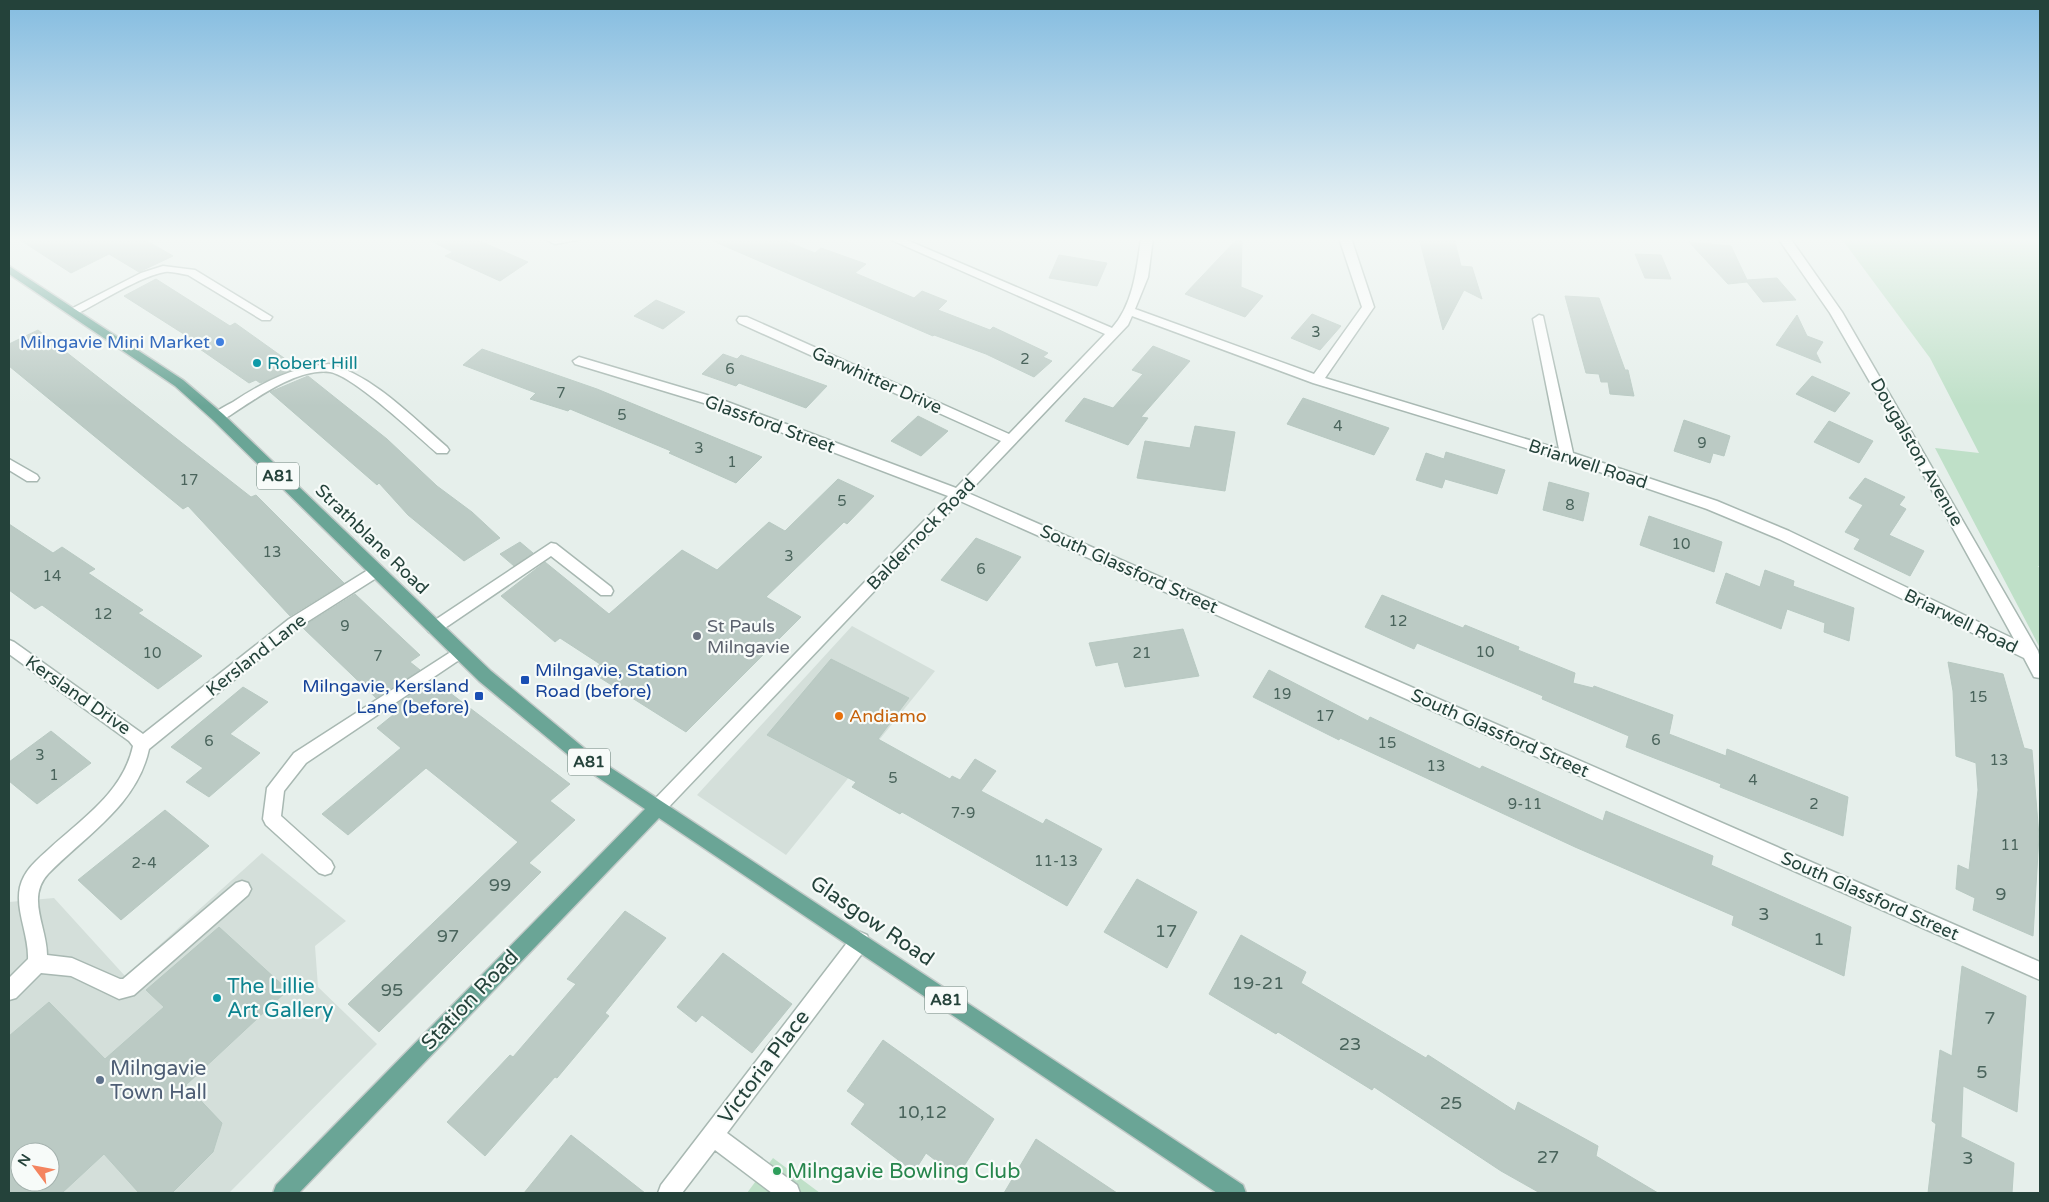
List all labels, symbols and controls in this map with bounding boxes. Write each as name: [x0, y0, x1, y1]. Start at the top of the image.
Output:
house number: 3: [1311, 323, 1321, 341]
place label: Milngavie Mini Market: [20, 331, 210, 353]
marker: Milngavie Mini Market: [214, 336, 226, 348]
street label: Garwhitter Drive: [809, 341, 945, 419]
house number: 2: [1020, 350, 1030, 368]
place label: Robert Hill: [267, 352, 358, 374]
marker: Robert Hill: [251, 357, 263, 369]
house number: 6: [725, 360, 735, 378]
street label: Dougalston Avenue: [1866, 374, 1968, 530]
house number: 7: [556, 384, 566, 402]
street label: Glassford Street: [702, 390, 838, 458]
house number: 5: [617, 406, 627, 424]
house number: 4: [1333, 417, 1343, 435]
street label: Briarwell Road: [1526, 434, 1650, 494]
house number: 9: [1697, 434, 1707, 452]
house number: 3: [694, 439, 704, 457]
house number: 1: [727, 453, 737, 471]
road number: A81: [257, 462, 299, 490]
house number: 17: [180, 471, 198, 489]
street label: Baldernock Road: [862, 474, 980, 594]
street label: Strathblane Road: [311, 479, 433, 599]
house number: 5: [837, 492, 847, 510]
house number: 8: [1565, 496, 1575, 514]
street label: South Glassford Street: [1037, 520, 1221, 618]
house number: 10: [1672, 535, 1690, 553]
house number: 13: [263, 543, 281, 561]
house number: 3: [784, 547, 794, 565]
house number: 6: [976, 560, 986, 578]
house number: 14: [43, 567, 61, 585]
street label: Briarwell Road: [1900, 584, 2022, 658]
house number: 12: [94, 605, 112, 623]
street label: Kersland Lane: [202, 609, 310, 701]
house number: 12: [1389, 612, 1407, 630]
place label: St Pauls Milngavie: [707, 615, 790, 658]
house number: 9: [340, 617, 350, 635]
marker: St Pauls Milngavie: [691, 630, 703, 642]
house number: 10: [1476, 643, 1494, 661]
house number: 10: [143, 644, 161, 662]
house number: 21: [1133, 644, 1151, 662]
house number: 7: [373, 647, 383, 665]
street label: Kersland Drive: [21, 651, 135, 739]
place label: Milngavie, Station Road (before): [535, 659, 688, 702]
marker: Milngavie, Station Road (before): [519, 674, 531, 686]
place label: Milngavie, Kersland Lane (before): [302, 675, 469, 718]
street label: South Glassford Street: [1408, 684, 1592, 782]
house number: 19: [1273, 685, 1291, 703]
house number: 15: [1969, 688, 1987, 706]
marker: Milngavie, Kersland Lane (before): [473, 690, 485, 702]
place label: Andiamo: [849, 705, 927, 727]
house number: 17: [1316, 707, 1334, 725]
marker: Andiamo: [833, 710, 845, 722]
house number: 6: [1651, 731, 1661, 749]
house number: 6: [204, 732, 214, 750]
house number: 15: [1378, 734, 1396, 752]
house number: 3: [35, 746, 45, 764]
road number: A81: [568, 749, 610, 776]
house number: 13: [1990, 751, 2008, 769]
house number: 13: [1427, 757, 1445, 775]
house number: 1: [49, 766, 59, 784]
house number: 5: [888, 769, 898, 787]
house number: 4: [1748, 771, 1758, 789]
house number: 9-11: [1508, 795, 1542, 813]
house number: 2: [1809, 795, 1819, 813]
house number: 7-9: [951, 804, 975, 822]
house number: 11: [2001, 836, 2019, 854]
street label: South Glassford Street: [1778, 847, 1962, 945]
house number: 11-13: [1034, 852, 1078, 870]
house number: 2-4: [131, 854, 157, 872]
street label: Glasgow Road: [805, 870, 939, 972]
house number: 99: [489, 874, 511, 896]
house number: 9: [1995, 883, 2007, 905]
house number: 3: [1758, 903, 1770, 925]
house number: 17: [1155, 920, 1177, 942]
house number: 97: [437, 925, 459, 947]
house number: 1: [1813, 928, 1825, 950]
street label: Station Road: [416, 945, 524, 1055]
house number: 19-21: [1232, 972, 1284, 994]
place label: The Lillie Art Gallery: [227, 974, 333, 1023]
house number: 95: [381, 979, 403, 1001]
road number: A81: [925, 986, 967, 1014]
marker: The Lillie Art Gallery: [211, 992, 223, 1004]
street label: Victoria Place: [713, 1005, 815, 1129]
house number: 7: [1984, 1007, 1996, 1029]
house number: 23: [1339, 1033, 1361, 1055]
place label: Milngavie Town Hall: [110, 1056, 207, 1105]
house number: 5: [1976, 1061, 1988, 1083]
marker: Milngavie Town Hall: [94, 1074, 106, 1086]
house number: 25: [1440, 1092, 1462, 1114]
house number: 10,12: [897, 1101, 947, 1123]
north arrow: [10, 1142, 60, 1192]
house number: 27: [1537, 1146, 1559, 1168]
house number: 3: [1962, 1147, 1974, 1169]
text: N: [14, 1151, 35, 1170]
place label: Milngavie Bowling Club: [787, 1159, 1020, 1184]
marker: Milngavie Bowling Club: [771, 1165, 783, 1177]

